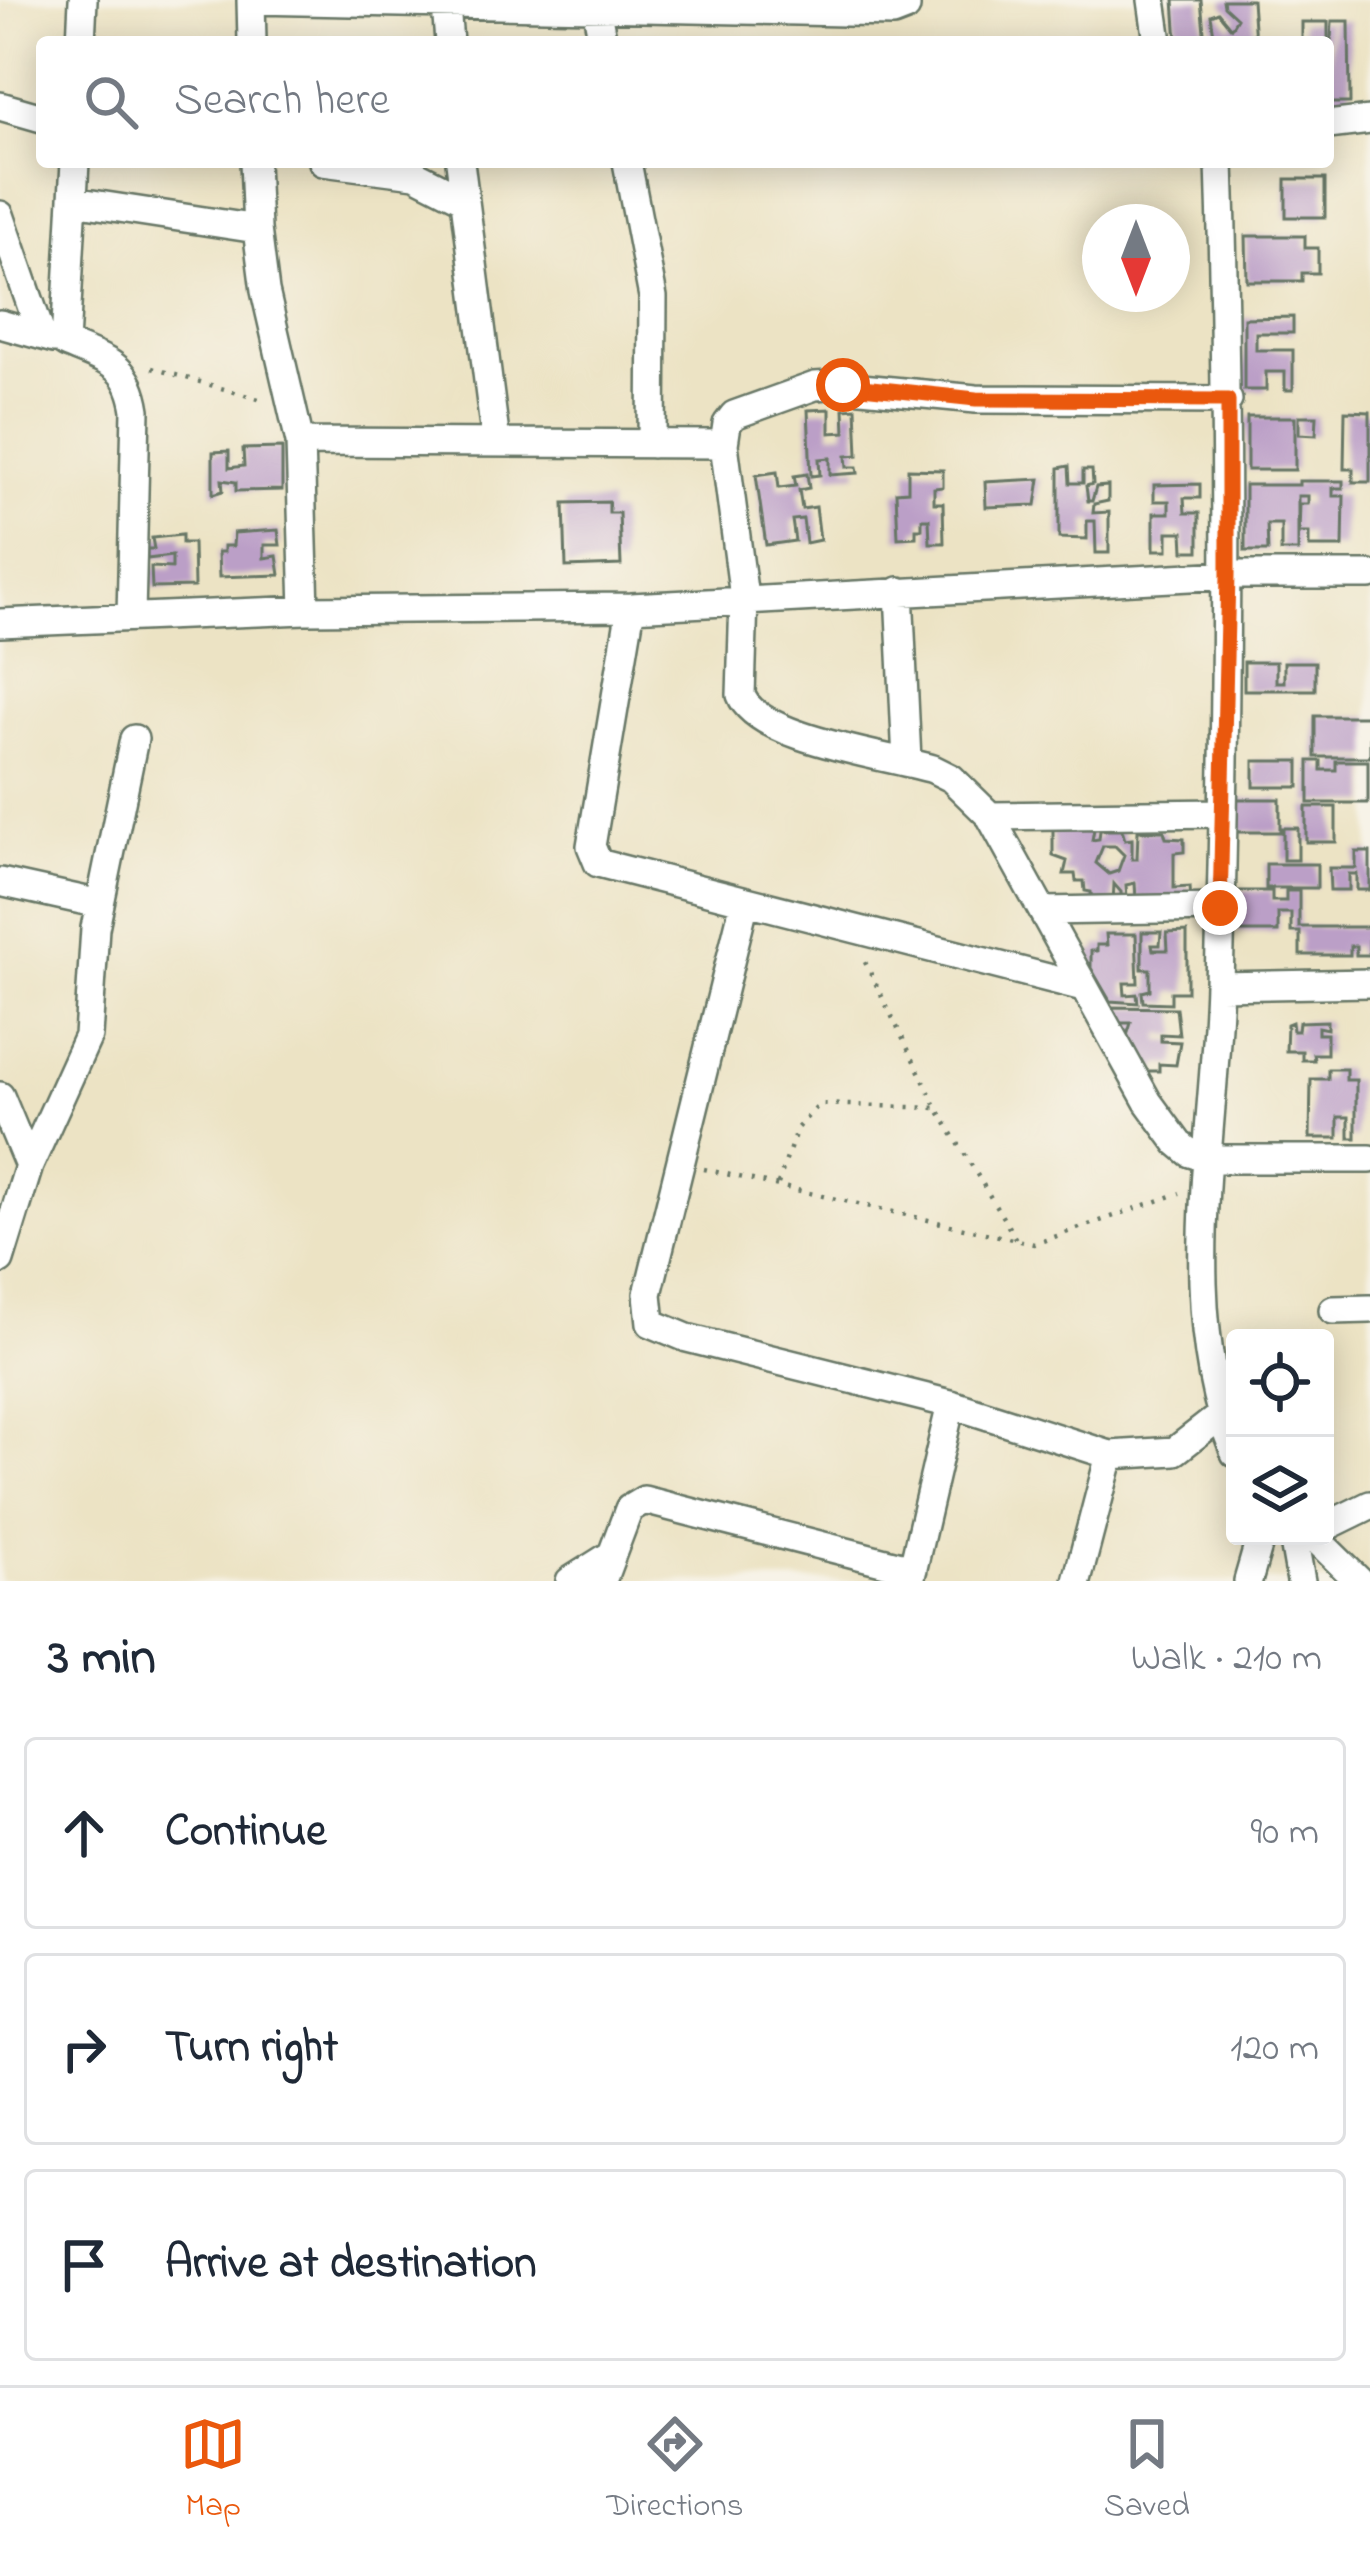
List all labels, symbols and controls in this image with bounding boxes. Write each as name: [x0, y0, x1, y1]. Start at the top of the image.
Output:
search box: [36, 36, 1334, 168]
icon: search: [78, 69, 144, 135]
text: Search here: [174, 69, 390, 135]
north arrow: [1082, 204, 1190, 312]
route start: [816, 358, 870, 412]
route end: [1193, 881, 1247, 935]
map controls: [1226, 1329, 1334, 1545]
button: locate: [1226, 1329, 1334, 1437]
button: layers: [1226, 1437, 1334, 1545]
text: 3 min: [48, 1622, 156, 1697]
text: Walk · 210 m: [1131, 1631, 1322, 1688]
icon: ahead: [51, 1800, 117, 1866]
text: Continue: [165, 1800, 326, 1866]
text: 90 m: [1250, 1805, 1319, 1862]
icon: right: [51, 2016, 117, 2082]
text: Turn right: [165, 2016, 338, 2082]
text: 120 m: [1230, 2021, 1319, 2078]
icon: arrive: [51, 2232, 117, 2298]
text: Arrive at destination: [165, 2232, 536, 2298]
tab: Map: [180, 2411, 246, 2531]
tab: Directions: [606, 2411, 743, 2531]
tab: Saved: [1104, 2411, 1190, 2531]

